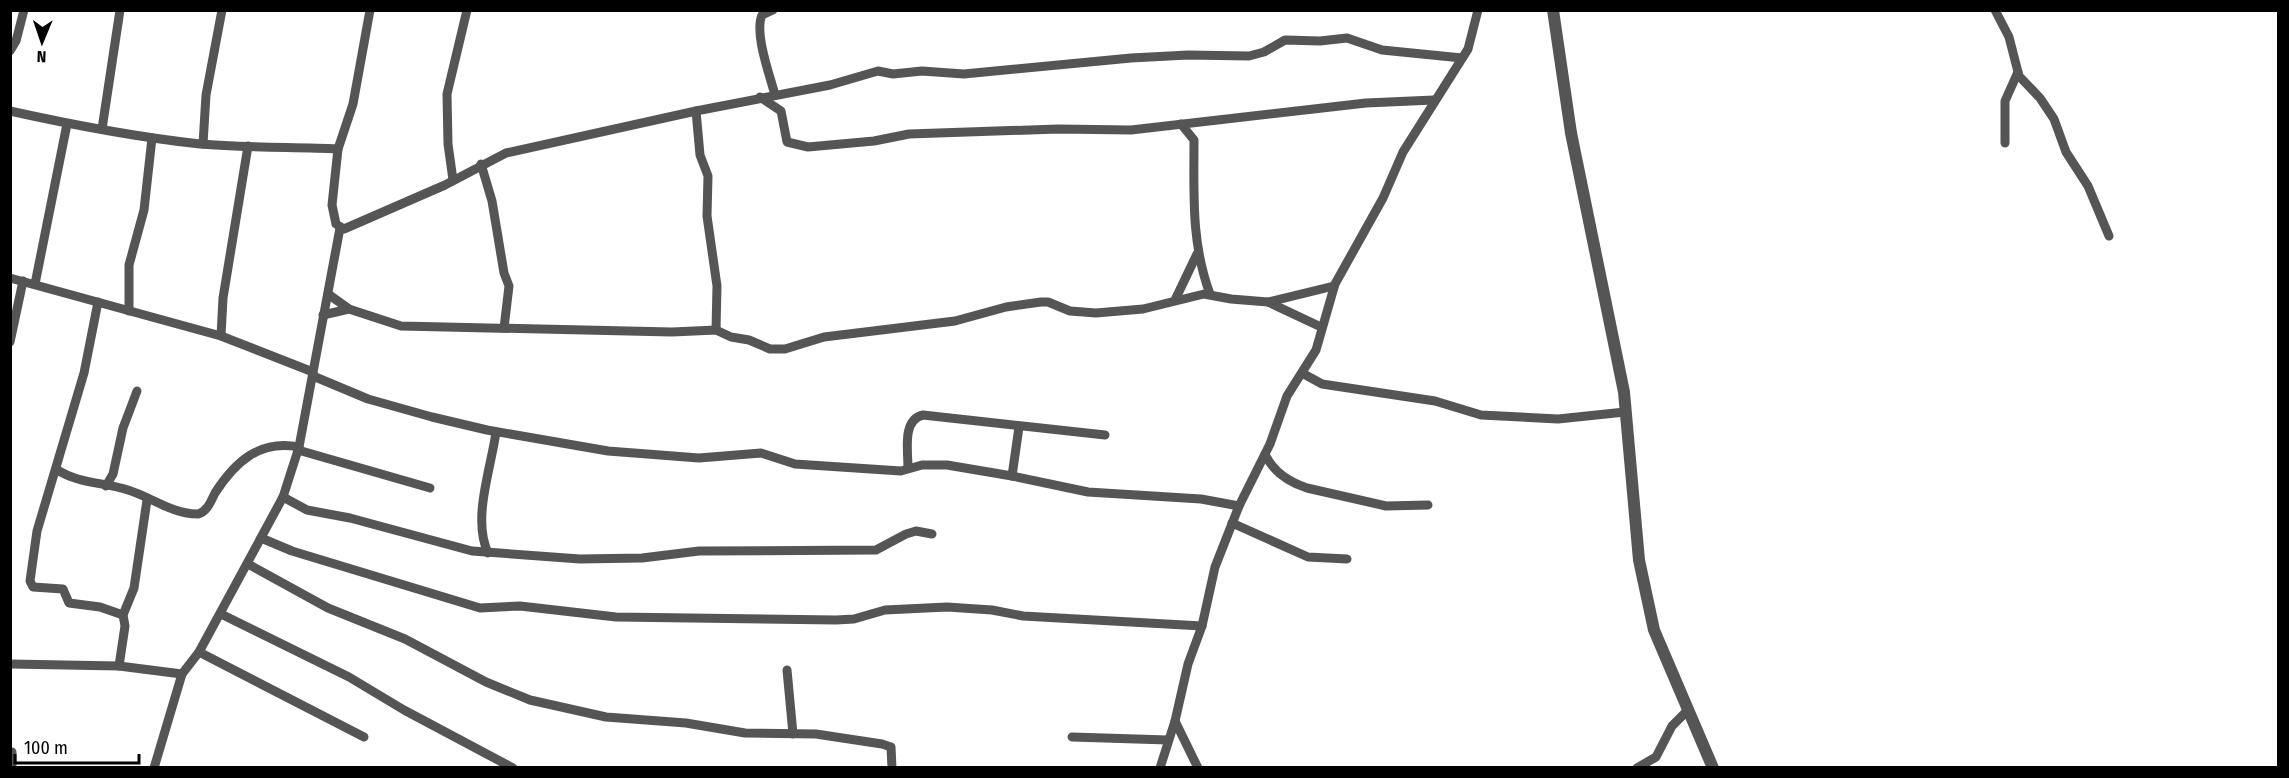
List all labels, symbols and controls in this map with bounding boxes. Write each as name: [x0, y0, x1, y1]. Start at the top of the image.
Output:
north arrow: [12, 12, 72, 72]
text: N: [36, 47, 47, 66]
scale bar: [15, 727, 140, 765]
text: 100 m: [24, 737, 68, 759]

